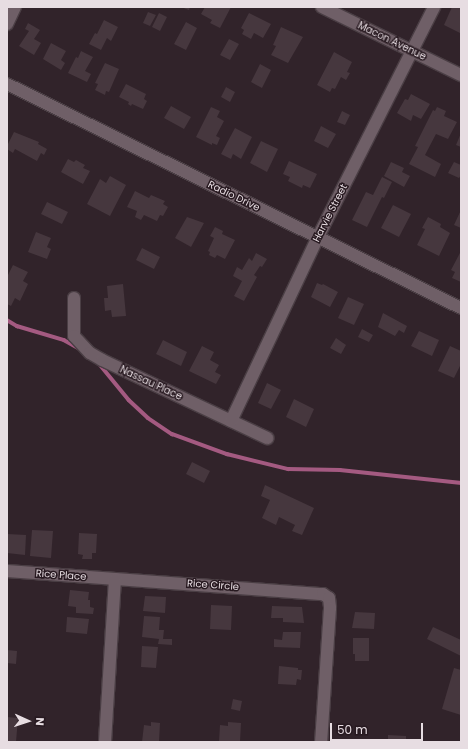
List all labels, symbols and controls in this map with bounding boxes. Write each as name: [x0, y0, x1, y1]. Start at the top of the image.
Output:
street label: Macon Avenue: [356, 19, 428, 63]
street label: Radio Drive: [206, 178, 262, 214]
street label: Harvie Street: [310, 182, 350, 244]
street label: Nassau Place: [118, 363, 184, 403]
street label: Rice Place: [35, 567, 87, 583]
street label: Rice Circle: [187, 577, 239, 593]
north arrow: [8, 701, 48, 741]
scale bar: [332, 715, 425, 741]
text: N: [32, 717, 48, 726]
text: 50 m: [337, 721, 368, 738]

